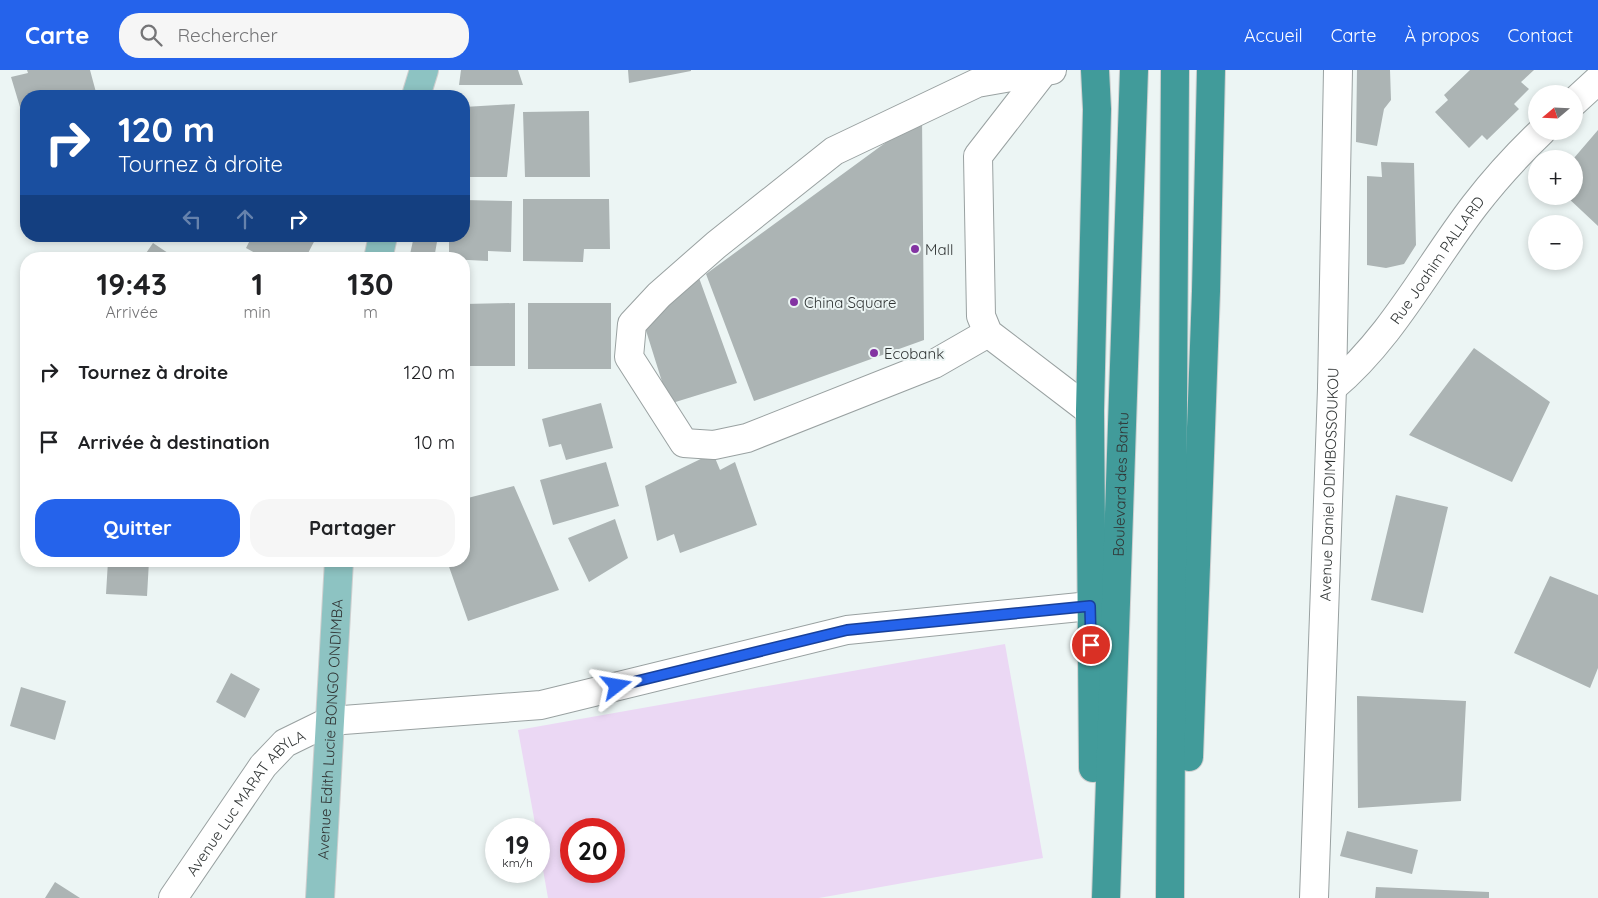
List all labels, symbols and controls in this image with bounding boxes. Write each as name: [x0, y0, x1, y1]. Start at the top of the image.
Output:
search box: [119, 13, 469, 58]
text: Carte: [25, 20, 89, 50]
icon: search: [137, 21, 165, 49]
text: Rechercher: [177, 23, 278, 47]
text: Accueil: [1244, 24, 1303, 47]
text: Carte: [1331, 24, 1376, 47]
text: À propos: [1404, 24, 1480, 47]
text: Contact: [1508, 24, 1573, 47]
north arrow: [1528, 85, 1582, 140]
map controls: [1528, 85, 1583, 270]
text: 120 m: [118, 107, 215, 151]
icon: right: [35, 110, 100, 175]
text: Tournez à droite: [118, 150, 283, 178]
button: +: [1528, 150, 1583, 205]
street label: Rue Joahim PALLARD: [1385, 192, 1488, 328]
icon: left: [178, 205, 206, 233]
icon: ahead: [231, 205, 259, 233]
icon: right: [284, 205, 312, 233]
button: −: [1528, 215, 1583, 270]
place label: Mall: [925, 240, 953, 259]
marker: Mall: [909, 243, 921, 255]
text: 19:43: [96, 265, 167, 303]
text: 1: [251, 265, 263, 303]
text: 130: [347, 265, 394, 303]
place label: China Square: [804, 293, 896, 312]
marker: China Square: [788, 296, 800, 308]
text: Arrivée: [106, 302, 158, 322]
text: min: [244, 302, 271, 322]
text: m: [363, 302, 378, 322]
place label: Ecobank: [884, 344, 944, 363]
marker: Ecobank: [868, 347, 880, 359]
icon: right: [35, 358, 63, 386]
text: Tournez à droite: [78, 360, 228, 384]
text: 120 m: [404, 360, 455, 384]
street label: Avenue Daniel ODIMBOSSOUKOU: [1315, 367, 1342, 602]
street label: Boulevard des Bantu: [1108, 412, 1132, 557]
icon: arrive: [35, 428, 63, 456]
text: Arrivée à destination: [78, 430, 270, 454]
text: 10 m: [414, 430, 455, 454]
button: Quitter: [35, 499, 240, 557]
button: Partager: [250, 499, 455, 557]
street label: Avenue Edith Lucie BONGO ONDIMBA: [313, 598, 346, 860]
pin: [1070, 624, 1112, 666]
icon: arrive: [1077, 631, 1105, 659]
position arrow: [590, 659, 642, 711]
street label: Avenue Luc MARAT ABYLA: [182, 725, 308, 879]
speed limit sign: 20: [560, 818, 625, 883]
text: 19: [506, 829, 529, 860]
text: km/h: [502, 855, 533, 870]

